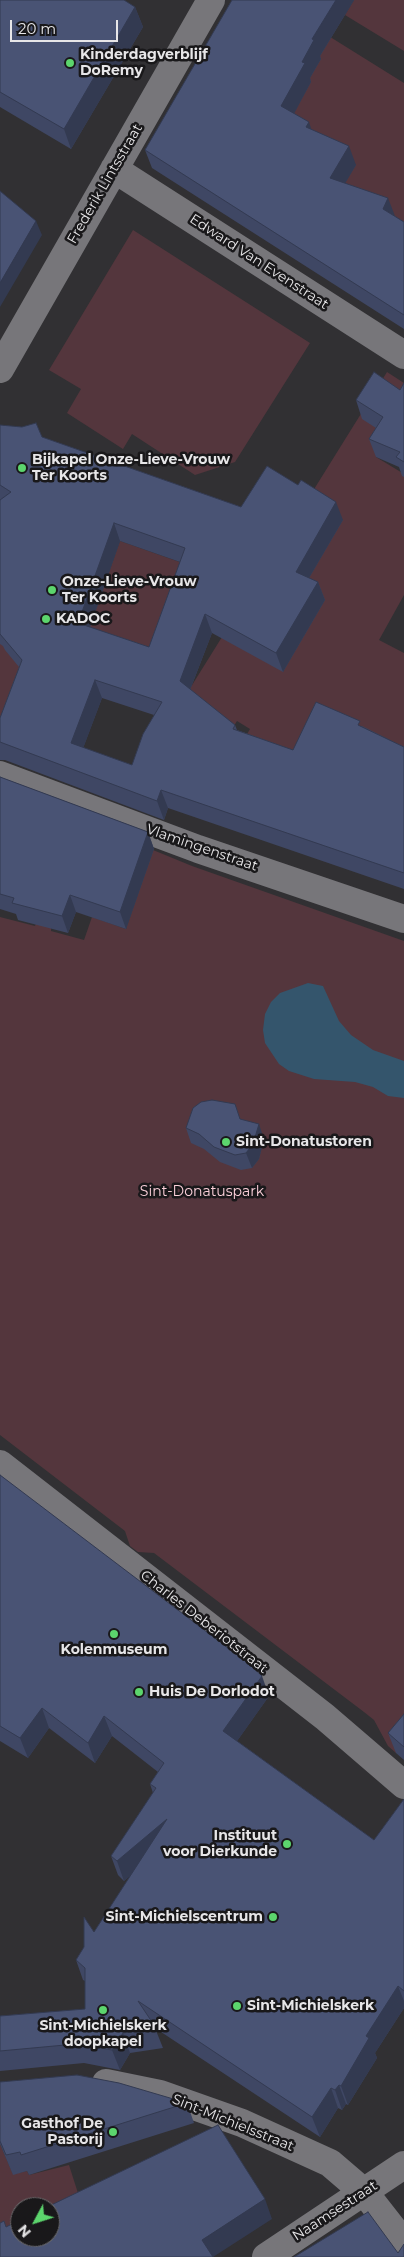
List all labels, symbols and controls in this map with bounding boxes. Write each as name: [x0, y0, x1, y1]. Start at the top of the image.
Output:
scale bar: [12, 10, 120, 42]
text: 20 m: [18, 19, 56, 38]
place label: Kinderdagverblijf DoRemy: [80, 47, 208, 80]
marker: Kinderdagverblijf DoRemy: [64, 57, 76, 69]
street label: Frederik Lintsstraat: [64, 121, 146, 247]
street label: Edward Van Evenstraat: [186, 211, 332, 313]
place label: Bijkapel Onze-Lieve-Vrouw Ter Koorts: [32, 452, 230, 484]
marker: Bijkapel Onze-Lieve-Vrouw Ter Koorts: [16, 462, 28, 474]
place label: Onze-Lieve-Vrouw Ter Koorts: [62, 574, 197, 606]
marker: Onze-Lieve-Vrouw Ter Koorts: [46, 584, 58, 596]
place label: KADOC: [56, 611, 110, 627]
marker: KADOC: [40, 613, 52, 625]
street label: Vlamingenstraat: [144, 821, 260, 875]
place label: Sint-Donatustoren: [236, 1134, 372, 1150]
marker: Sint-Donatustoren: [220, 1136, 232, 1148]
park label: Sint-Donatuspark: [140, 1184, 264, 1200]
street label: Charles Deberiotstraat: [137, 1567, 271, 1677]
marker: Kolenmuseum: [108, 1628, 120, 1640]
place label: Kolenmuseum: [61, 1642, 167, 1658]
place label: Huis De Dorlodot: [149, 1684, 275, 1700]
marker: Huis De Dorlodot: [133, 1686, 145, 1698]
place label: Instituut voor Dierkunde: [163, 1828, 277, 1860]
marker: Instituut voor Dierkunde: [281, 1838, 293, 1850]
place label: Sint-Michielscentrum: [106, 1909, 263, 1925]
marker: Sint-Michielscentrum: [267, 1911, 279, 1923]
place label: Sint-Michielskerk: [247, 1998, 374, 2014]
marker: Sint-Michielskerk: [231, 2000, 243, 2012]
marker: Sint-Michielskerk doopkapel: [97, 2004, 109, 2016]
place label: Sint-Michielskerk doopkapel: [39, 2018, 167, 2050]
street label: Sint-Michielsstraat: [170, 2091, 296, 2155]
place label: Gasthof De Pastorij: [21, 2116, 103, 2148]
marker: Gasthof De Pastorij: [107, 2126, 119, 2138]
street label: Naamsestraat: [289, 2177, 381, 2245]
north arrow: [10, 2197, 60, 2247]
text: N: [14, 2221, 35, 2241]

